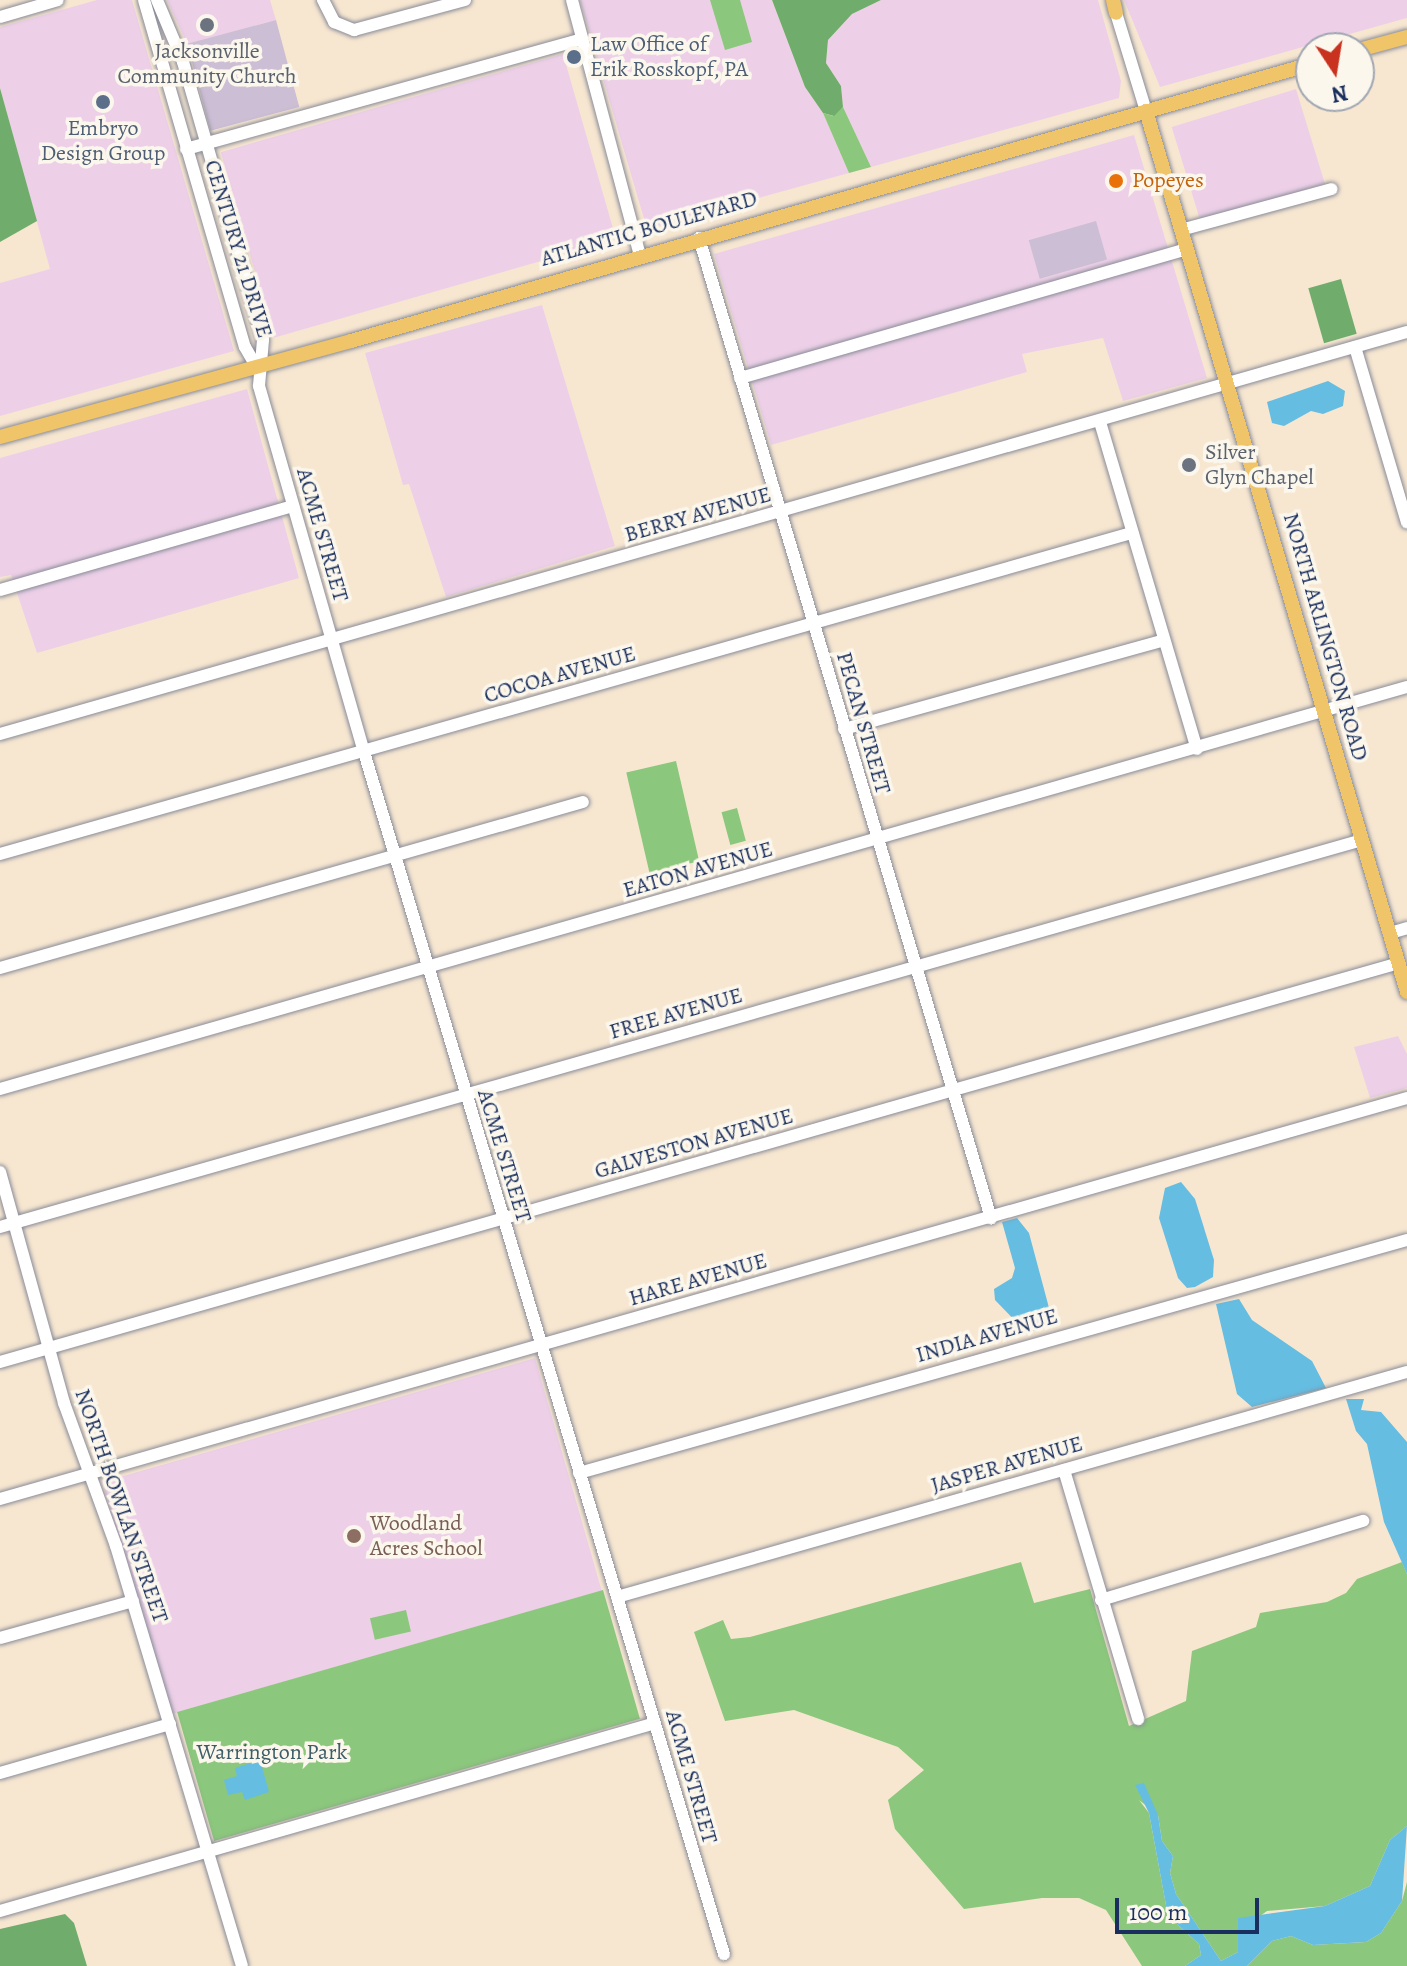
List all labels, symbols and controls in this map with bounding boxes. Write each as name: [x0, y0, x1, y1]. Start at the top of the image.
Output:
marker: Jacksonville Community Church: [198, 16, 216, 34]
place label: Law Office of Erik Rosskopf, PA: [590, 31, 749, 82]
north arrow: [1295, 32, 1375, 112]
place label: Jacksonville Community Church: [117, 38, 297, 90]
marker: Law Office of Erik Rosskopf, PA: [565, 48, 583, 66]
text: N: [1329, 77, 1351, 110]
marker: Embryo Design Group: [94, 93, 112, 111]
place label: Embryo Design Group: [41, 115, 165, 166]
street label: CENTURY 21 DRIVE: [198, 157, 278, 341]
place label: Popeyes: [1132, 168, 1204, 194]
marker: Popeyes: [1107, 172, 1125, 190]
street label: ATLANTIC BOULEVARD: [538, 185, 760, 273]
place label: Silver Glyn Chapel: [1205, 439, 1314, 490]
marker: Silver Glyn Chapel: [1180, 456, 1198, 474]
street label: ACME STREET: [290, 465, 354, 605]
street label: BERRY AVENUE: [622, 481, 774, 549]
street label: NORTH ARLINGTON ROAD: [1277, 510, 1373, 764]
street label: COCOA AVENUE: [481, 641, 639, 709]
street label: PECAN STREET: [830, 649, 896, 797]
street label: EATON AVENUE: [620, 836, 776, 904]
street label: FREE AVENUE: [606, 982, 746, 1046]
street label: ACME STREET: [471, 1086, 537, 1226]
street label: GALVESTON AVENUE: [592, 1103, 796, 1185]
street label: HARE AVENUE: [626, 1248, 770, 1312]
street label: INDIA AVENUE: [913, 1303, 1061, 1369]
street label: NORTH BOWLAN STREET: [69, 1386, 173, 1626]
street label: JASPER AVENUE: [928, 1431, 1086, 1499]
place label: Woodland Acres School: [370, 1510, 483, 1562]
marker: Woodland Acres School: [345, 1527, 363, 1545]
street label: ACME STREET: [659, 1707, 723, 1847]
park label: Warrington Park: [196, 1740, 348, 1766]
scale bar: [1119, 1882, 1263, 1932]
text: 100 m: [1129, 1896, 1188, 1928]

